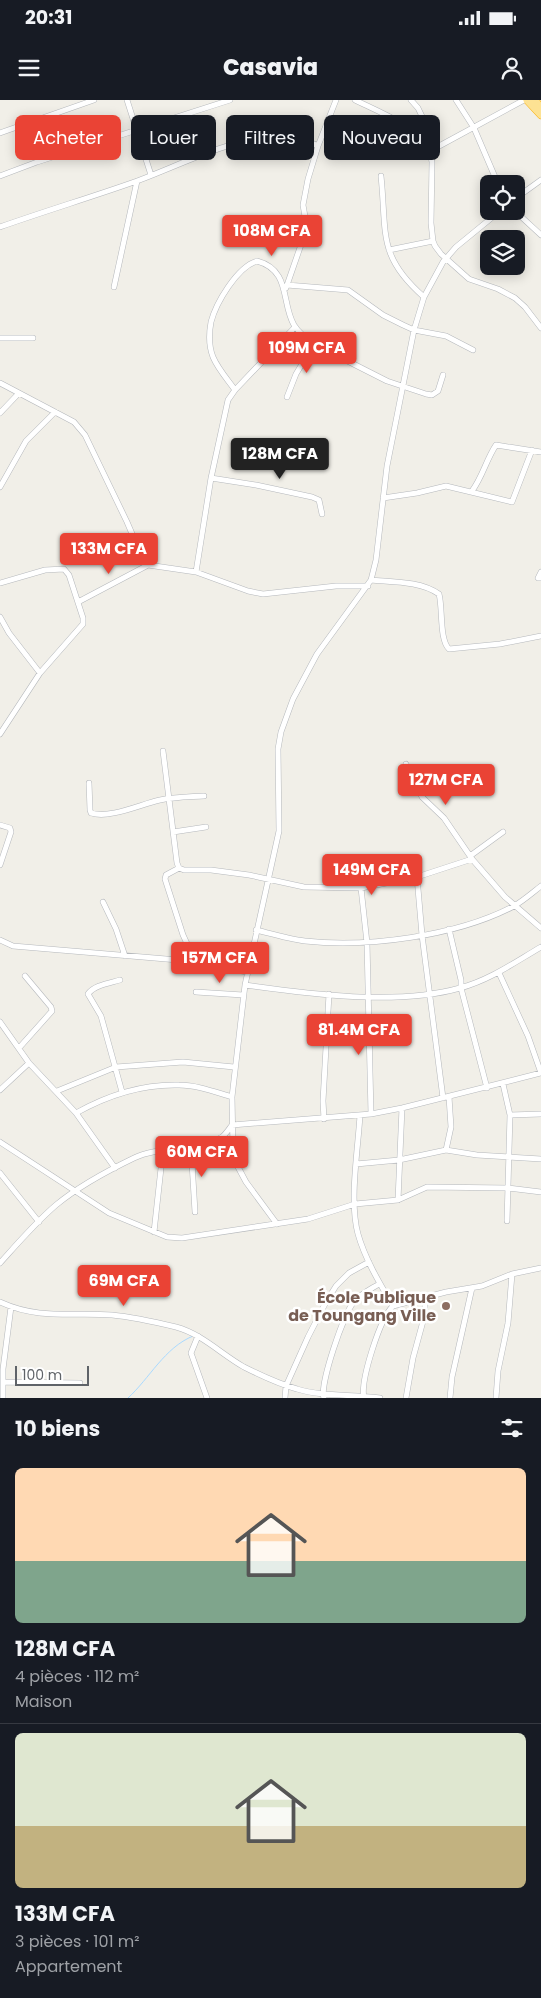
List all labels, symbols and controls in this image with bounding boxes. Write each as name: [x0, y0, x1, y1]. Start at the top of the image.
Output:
text: 20:31: [25, 4, 72, 31]
text: Casavia: [223, 52, 318, 83]
icon: menu: [15, 54, 43, 82]
icon: person: [498, 54, 526, 82]
chip: Acheter: [15, 115, 121, 160]
chip: Louer: [131, 115, 216, 160]
chip: Filtres: [226, 115, 314, 160]
chip: Nouveau: [324, 115, 440, 160]
map controls: [480, 175, 525, 275]
button: locate: [480, 175, 525, 220]
pin: 108M CFA: [220, 214, 324, 257]
text: 108M CFA: [233, 219, 311, 242]
button: layers: [480, 230, 525, 275]
pin: 109M CFA: [255, 332, 359, 374]
text: 109M CFA: [268, 336, 346, 359]
pin: 128M CFA: [228, 438, 332, 480]
text: 128M CFA: [242, 442, 318, 465]
pin: 133M CFA: [57, 532, 161, 575]
text: 133M CFA: [71, 537, 147, 560]
pin: 127M CFA: [394, 764, 498, 806]
text: 127M CFA: [409, 768, 483, 791]
pin: 149M CFA: [320, 854, 424, 896]
text: 149M CFA: [333, 858, 411, 881]
pin: 157M CFA: [168, 942, 272, 984]
text: 157M CFA: [182, 946, 258, 969]
pin: 81.4M CFA: [302, 1014, 416, 1056]
text: 81.4M CFA: [318, 1018, 400, 1041]
pin: 60M CFA: [156, 1136, 248, 1178]
text: 60M CFA: [166, 1140, 238, 1163]
pin: 69M CFA: [78, 1264, 170, 1307]
text: 69M CFA: [89, 1269, 159, 1292]
place label: École Publique de Toungang Ville: [288, 1286, 436, 1327]
marker: École Publique de Toungang Ville: [440, 1300, 452, 1312]
scale bar: [15, 1363, 89, 1386]
text: 100 m: [22, 1365, 62, 1385]
text: 10 biens: [15, 1414, 100, 1443]
icon: filters: [498, 1414, 526, 1442]
icon: home: [226, 1500, 316, 1590]
text: 128M CFA: [15, 1634, 115, 1663]
text: 4 pièces · 112 m²: [15, 1665, 139, 1688]
text: Maison: [15, 1690, 72, 1713]
icon: home: [226, 1766, 316, 1856]
text: 133M CFA: [15, 1899, 115, 1928]
text: 3 pièces · 101 m²: [15, 1930, 140, 1953]
text: Appartement: [15, 1955, 122, 1978]

